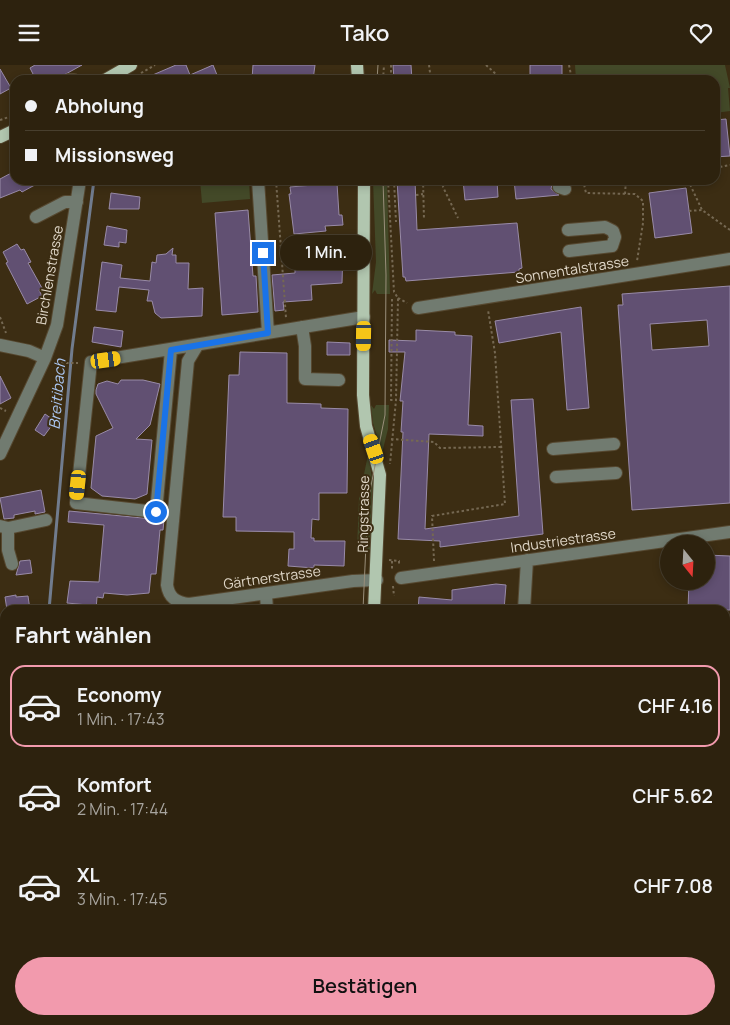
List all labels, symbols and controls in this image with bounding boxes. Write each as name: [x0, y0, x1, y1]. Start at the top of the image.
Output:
text: Tako: [341, 18, 389, 48]
icon: menu: [15, 19, 43, 47]
icon: heart: [687, 19, 715, 47]
text: Abholung: [55, 93, 144, 119]
text: Missionsweg: [55, 142, 174, 168]
street label: Birchlenstrasse: [31, 224, 67, 326]
callout: 1 Min.: [280, 235, 373, 271]
text: 1 Min.: [305, 241, 347, 263]
route end: [252, 242, 274, 264]
street label: Sonnentalstrasse: [514, 251, 630, 287]
car: [356, 321, 371, 351]
car: [90, 350, 121, 370]
water label: Breitibach: [43, 357, 71, 430]
car: [362, 432, 385, 466]
car: [68, 469, 87, 501]
street label: Ringstrasse: [353, 475, 373, 553]
route start: [145, 501, 167, 523]
street label: Industriestrasse: [509, 523, 617, 557]
north arrow: [660, 535, 715, 590]
map controls: [660, 535, 715, 590]
street label: Gärtnerstrasse: [222, 561, 322, 593]
text: Fahrt wählen: [15, 620, 152, 650]
text: Economy: [77, 682, 161, 708]
icon: car: [17, 684, 62, 729]
text: CHF 4.16: [638, 693, 713, 719]
text: 1 Min. · 17:43: [77, 708, 165, 730]
text: Komfort: [77, 772, 152, 798]
icon: car: [17, 774, 62, 819]
text: CHF 5.62: [633, 783, 713, 809]
text: 2 Min. · 17:44: [77, 798, 168, 820]
text: XL: [77, 862, 100, 888]
icon: car: [17, 864, 62, 909]
text: CHF 7.08: [634, 873, 713, 899]
text: 3 Min. · 17:45: [77, 888, 168, 910]
button: Bestätigen: [15, 957, 715, 1015]

